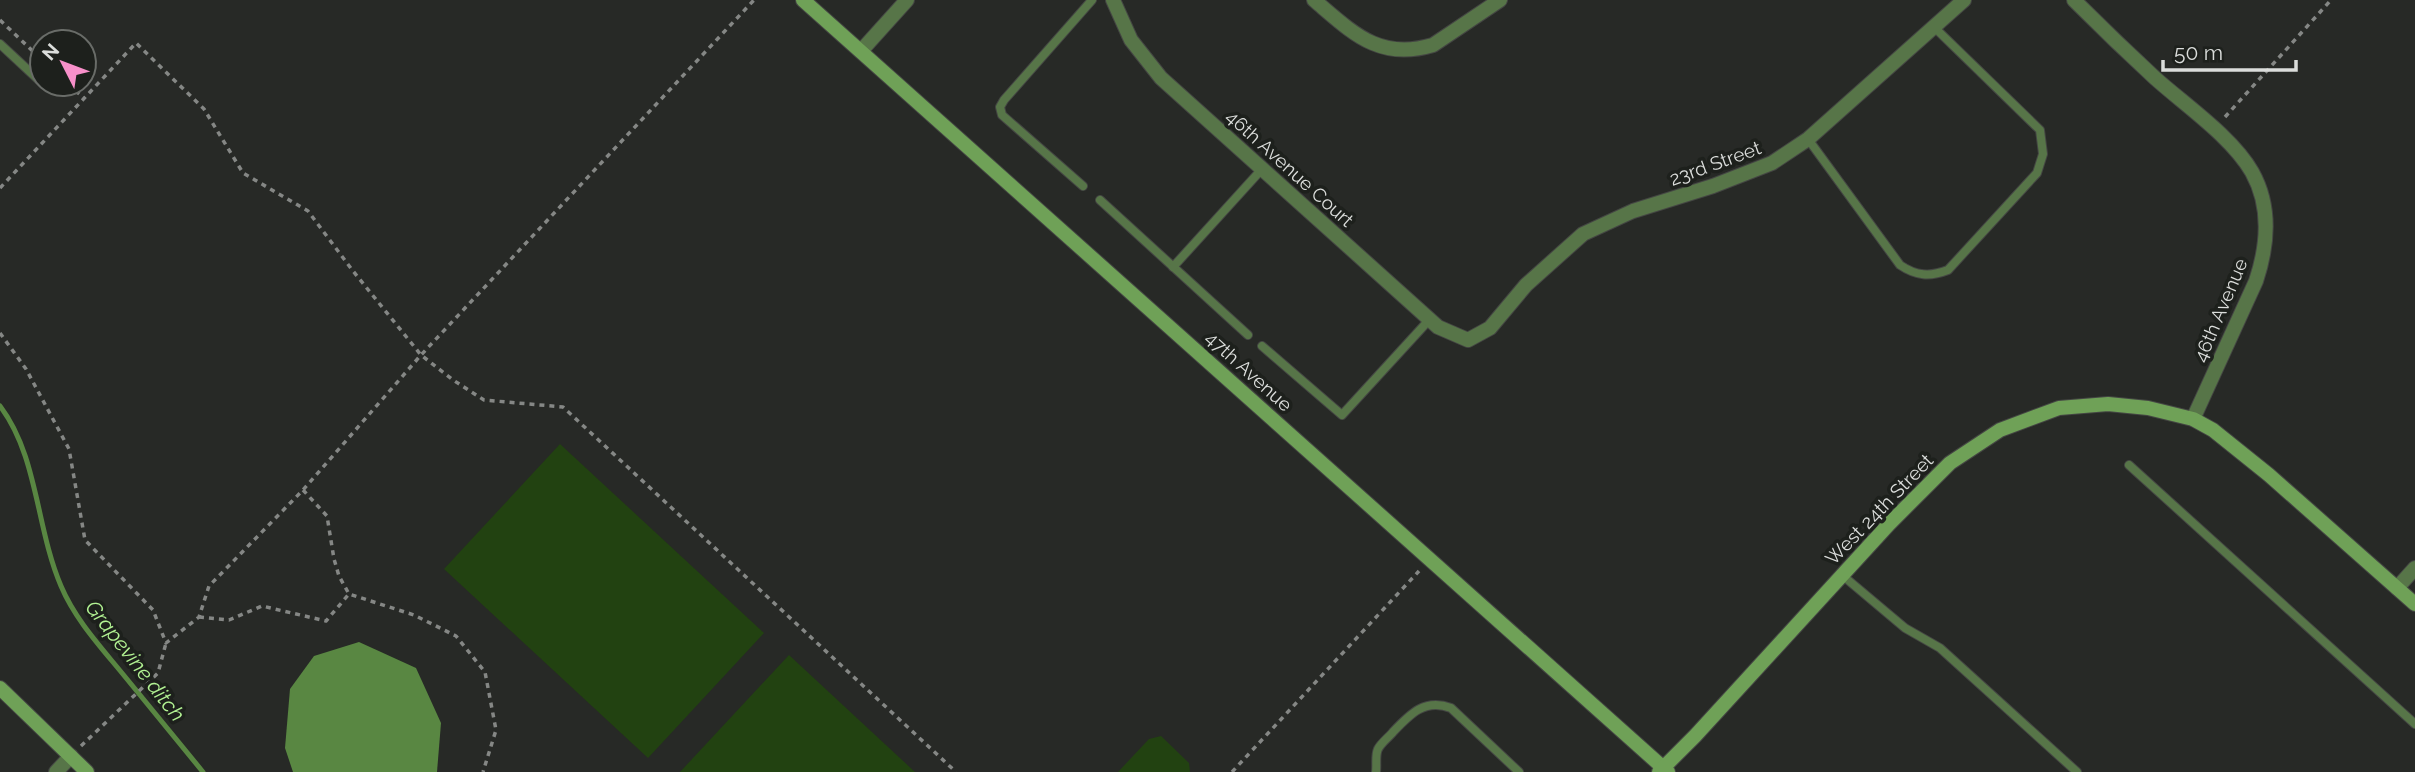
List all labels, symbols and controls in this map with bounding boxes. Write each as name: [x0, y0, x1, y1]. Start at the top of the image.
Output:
north arrow: [28, 28, 98, 98]
scale bar: [2163, 28, 2296, 72]
text: N: [37, 39, 63, 64]
text: 50 m: [2174, 40, 2223, 65]
street label: 46th Avenue Court: [1222, 105, 1359, 231]
street label: 23rd Street: [1666, 136, 1764, 190]
street label: 46th Avenue: [2188, 255, 2252, 365]
street label: 47th Avenue: [1201, 326, 1297, 416]
street label: West 24th Street: [1821, 449, 1938, 569]
water label: Grapevine ditch: [80, 595, 190, 726]

